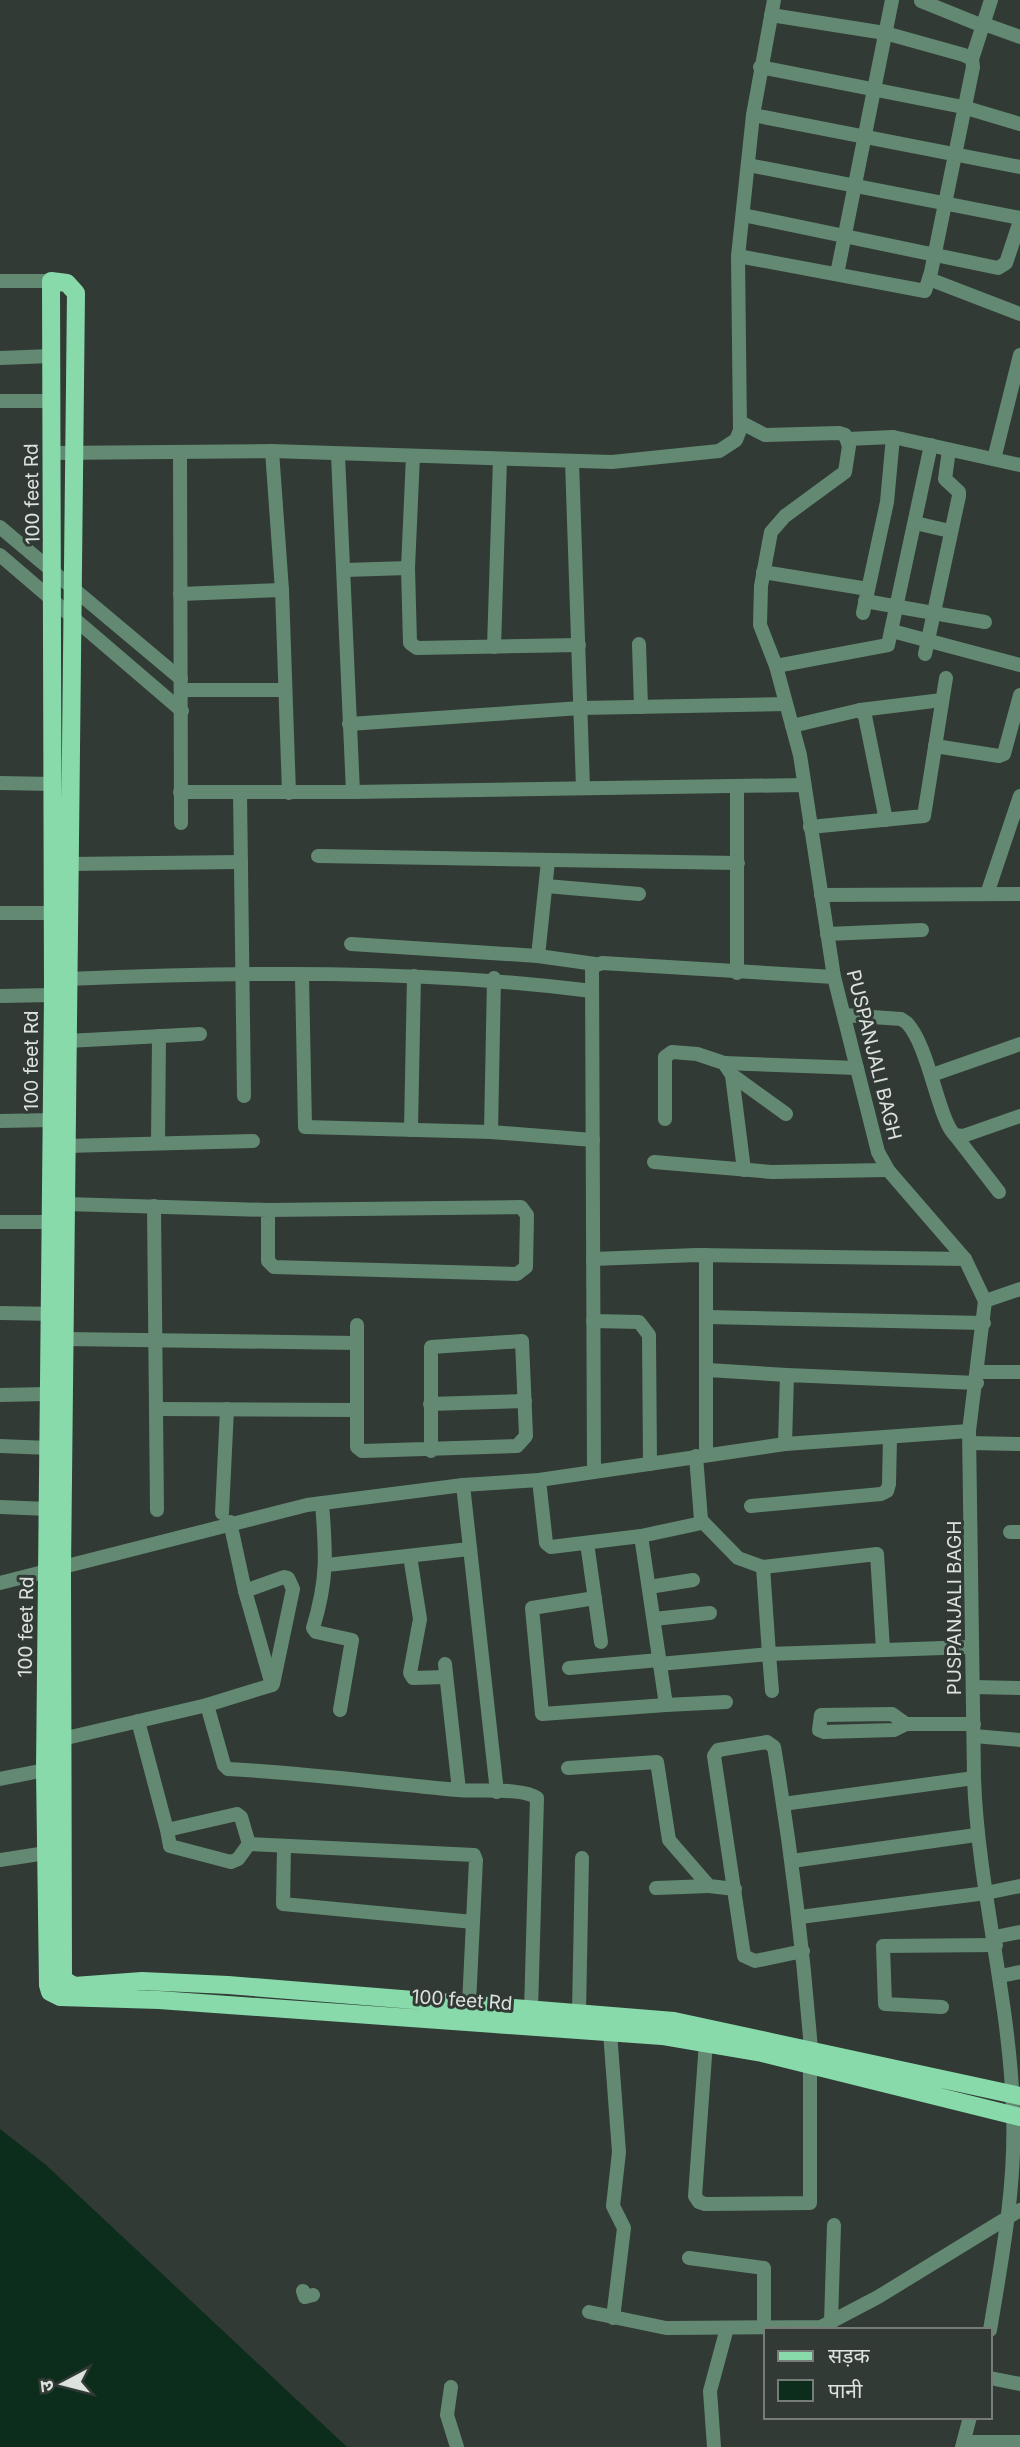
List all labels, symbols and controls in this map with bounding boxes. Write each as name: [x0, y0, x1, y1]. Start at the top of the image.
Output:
street label: 100 feet Rd: [20, 443, 44, 545]
street label: PUSPANJALI BAGH: [842, 968, 906, 1142]
street label: 100 feet Rd: [20, 1011, 43, 1111]
street label: PUSPANJALI BAGH: [943, 1521, 966, 1695]
street label: 100 feet Rd: [14, 1576, 38, 1678]
street label: 100 feet Rd: [411, 1985, 513, 2015]
legend: [764, 2328, 992, 2419]
text: सड़क: [828, 2343, 870, 2368]
north arrow: [28, 2349, 98, 2419]
text: उ: [34, 2378, 59, 2393]
text: पानी: [828, 2378, 863, 2403]

